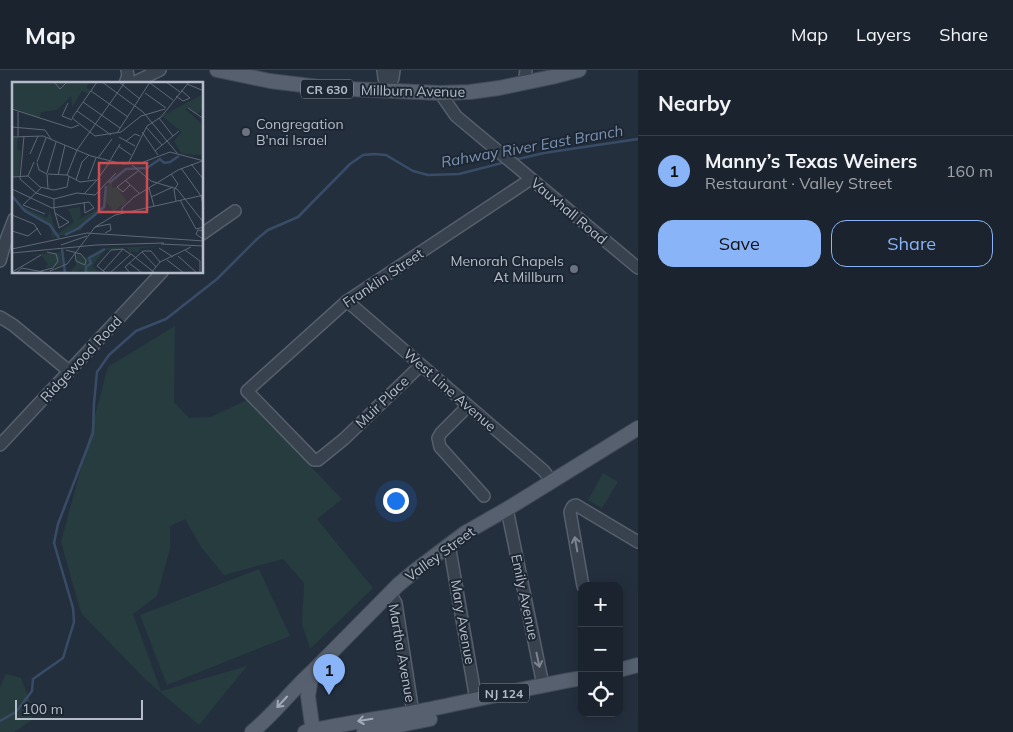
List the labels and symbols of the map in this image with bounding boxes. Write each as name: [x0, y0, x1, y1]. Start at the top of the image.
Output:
road number: CR 630: [301, 80, 353, 98]
street label: Millburn Avenue: [361, 81, 465, 101]
inset map: [12, 82, 204, 274]
place label: Congregation B'nai Israel: [256, 115, 344, 149]
water label: Rahway River East Branch: [439, 121, 625, 171]
marker: Congregation B'nai Israel: [240, 126, 252, 138]
street label: Vauxhall Road: [527, 174, 611, 248]
street label: Franklin Street: [339, 244, 427, 312]
place label: Menorah Chapels At Millburn: [450, 252, 564, 286]
marker: Menorah Chapels At Millburn: [568, 263, 580, 275]
street label: Ridgewood Road: [36, 312, 126, 406]
street label: West Line Avenue: [400, 345, 500, 435]
street label: Muir Place: [351, 372, 413, 432]
your location: [383, 488, 409, 514]
street label: Valley Street: [402, 523, 478, 585]
one-way arrow: [570, 536, 580, 552]
street label: Emily Avenue: [507, 553, 543, 641]
street label: Mary Avenue: [447, 578, 479, 666]
street label: Martha Avenue: [384, 602, 420, 704]
one-way arrow: [534, 651, 543, 667]
pin: 1: [313, 654, 345, 695]
road number: NJ 124: [479, 684, 529, 702]
one-way arrow: [276, 696, 288, 709]
scale bar: [15, 697, 142, 720]
one-way arrow: [357, 716, 373, 726]

